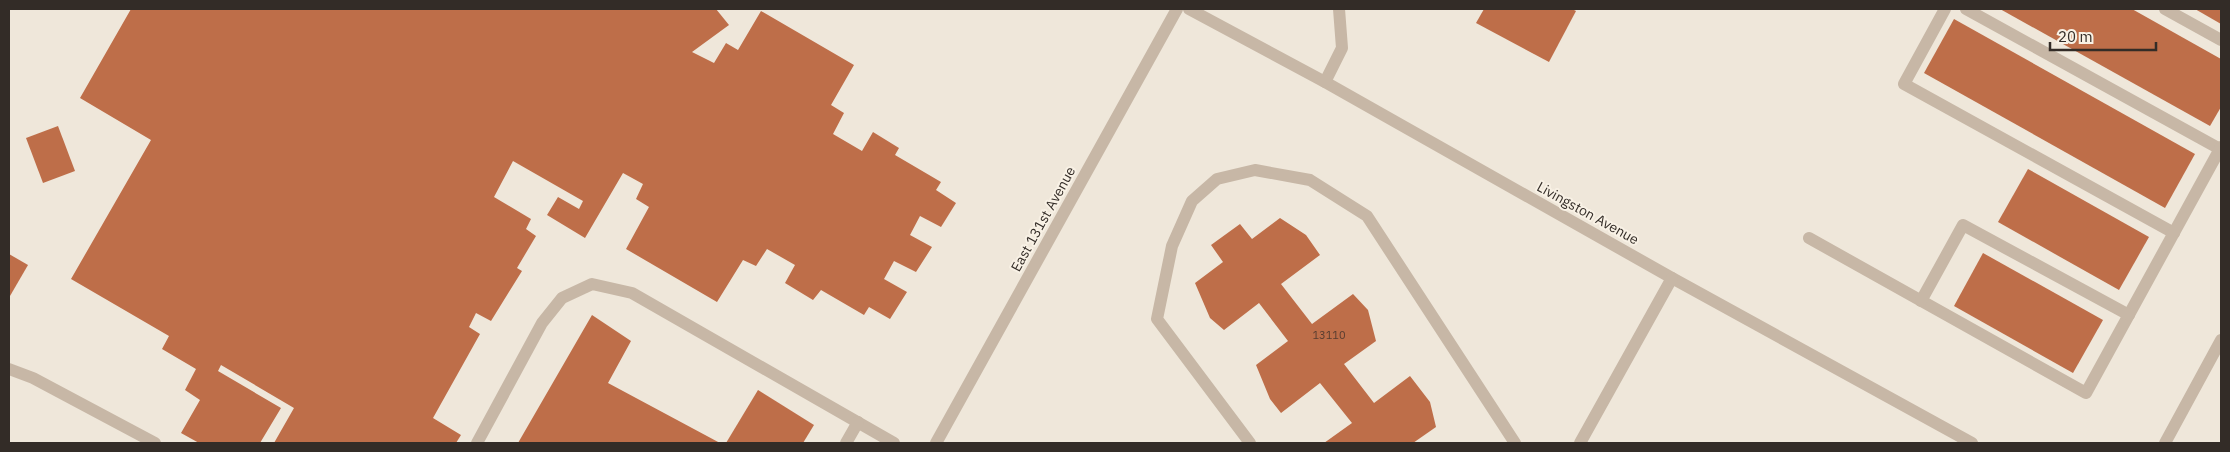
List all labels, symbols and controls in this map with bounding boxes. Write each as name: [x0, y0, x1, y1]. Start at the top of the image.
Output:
scale bar: [2050, 20, 2156, 52]
text: 20 m: [2058, 27, 2093, 46]
street label: East 131st Avenue: [1007, 163, 1079, 275]
street label: Livingston Avenue: [1534, 178, 1642, 249]
house number: 13110: [1313, 328, 1346, 342]

